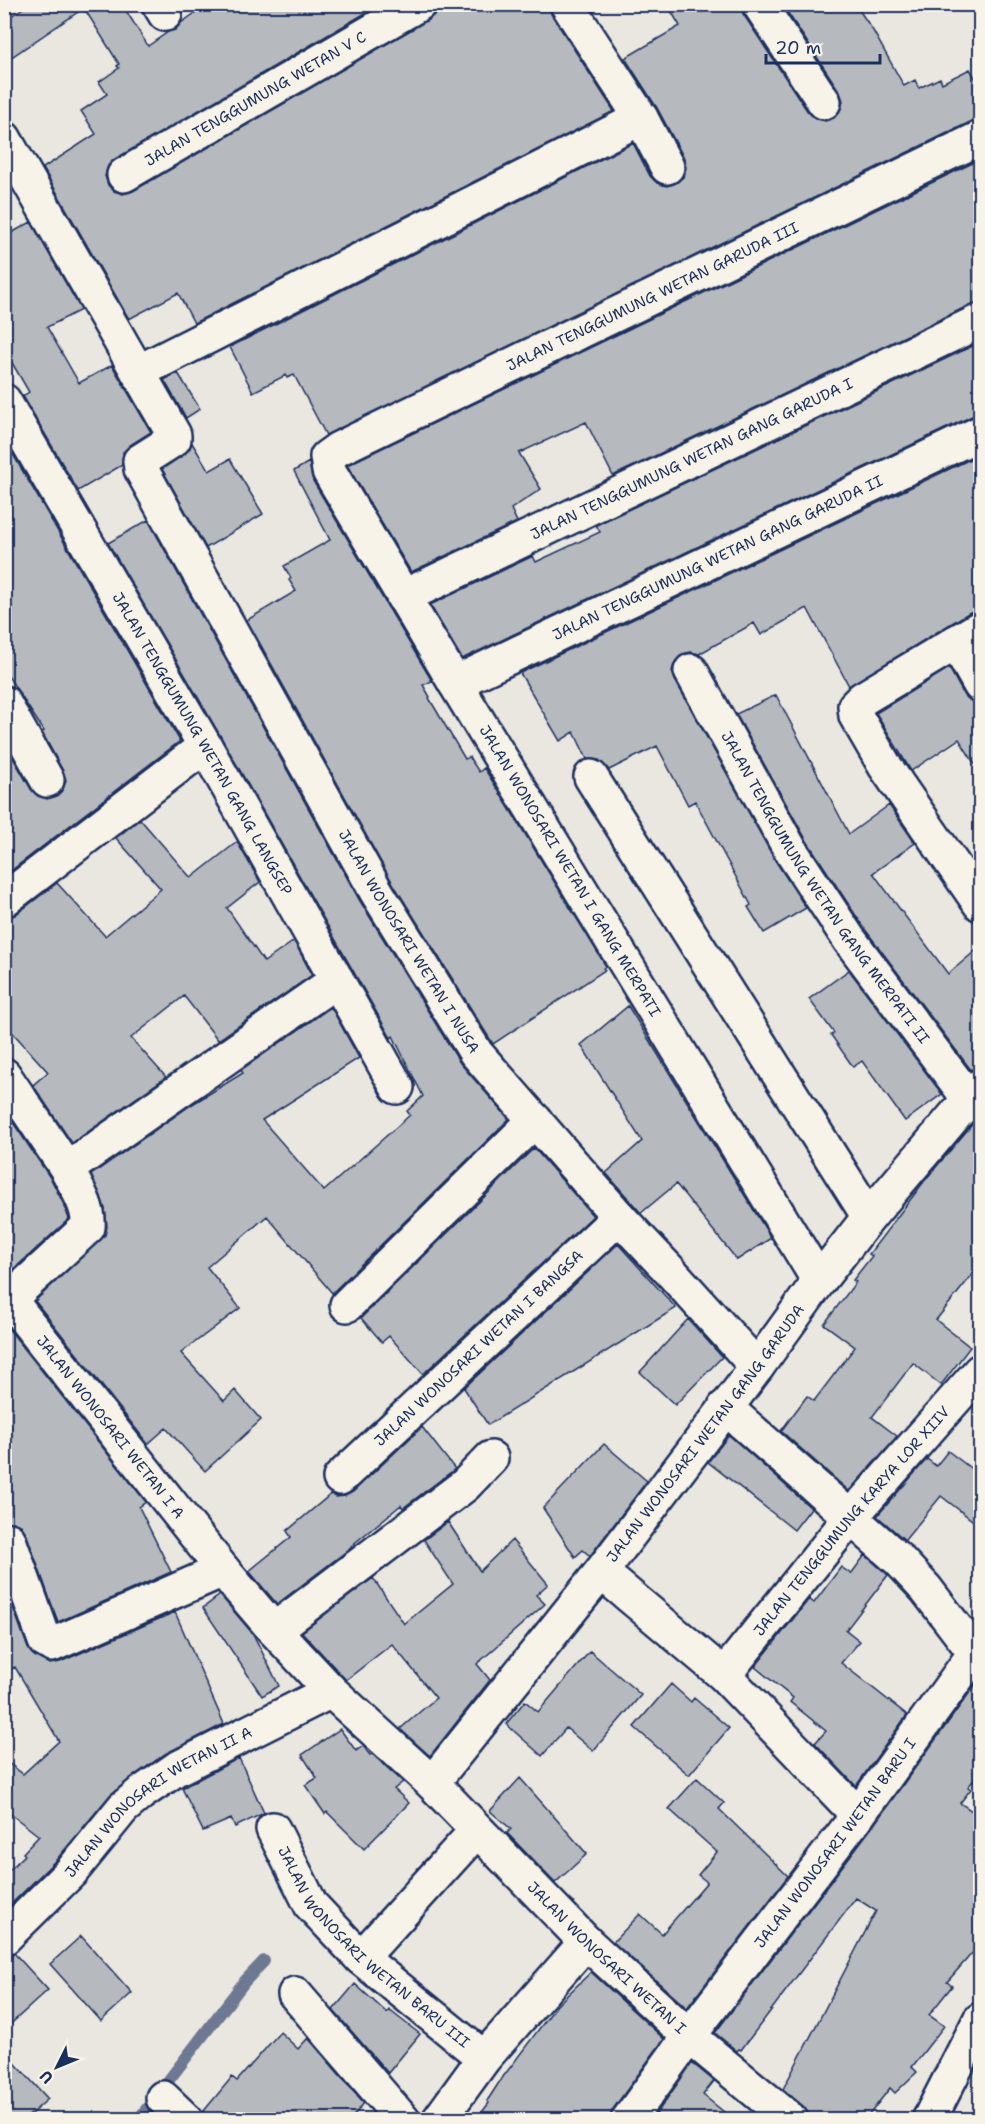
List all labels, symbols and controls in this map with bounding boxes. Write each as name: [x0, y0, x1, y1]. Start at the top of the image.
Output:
street label: JALAN TENGGUMUNG WETAN V C: [141, 27, 370, 171]
scale bar: [766, 27, 880, 65]
text: 20 m: [775, 36, 821, 60]
street label: JALAN TENGGUMUNG WETAN GARUDA III: [503, 217, 802, 376]
street label: JALAN TENGGUMUNG WETAN GANG GARUDA I: [527, 373, 856, 545]
street label: JALAN TENGGUMUNG WETAN GANG GARUDA II: [549, 471, 886, 645]
street label: JALAN TENGGUMUNG WETAN GANG LANGSEP: [108, 589, 297, 899]
street label: JALAN WONOSARI WETAN I GANG MERPATI: [475, 722, 665, 1020]
street label: JALAN TENGGUMUNG WETAN GANG MERPATI II: [716, 728, 934, 1048]
street label: JALAN WONOSARI WETAN I NUSA: [334, 826, 484, 1057]
street label: JALAN WONOSARI WETAN I BANGSA: [370, 1246, 588, 1451]
street label: JALAN WONOSARI WETAN GANG GARUDA: [602, 1300, 809, 1566]
street label: JALAN WONOSARI WETAN I A: [32, 1331, 189, 1523]
street label: JALAN TENGGUMUNG KARYA LOR XIIV: [749, 1402, 954, 1640]
street label: JALAN WONOSARI WETAN II A: [60, 1722, 256, 1882]
street label: JALAN WONOSARI WETAN BARU I: [750, 1734, 920, 1952]
street label: JALAN WONOSARI WETAN BARU III: [273, 1843, 474, 2052]
street label: JALAN WONOSARI WETAN I: [523, 1877, 690, 2038]
north arrow: [27, 2037, 87, 2097]
text: U: [35, 2066, 58, 2088]

